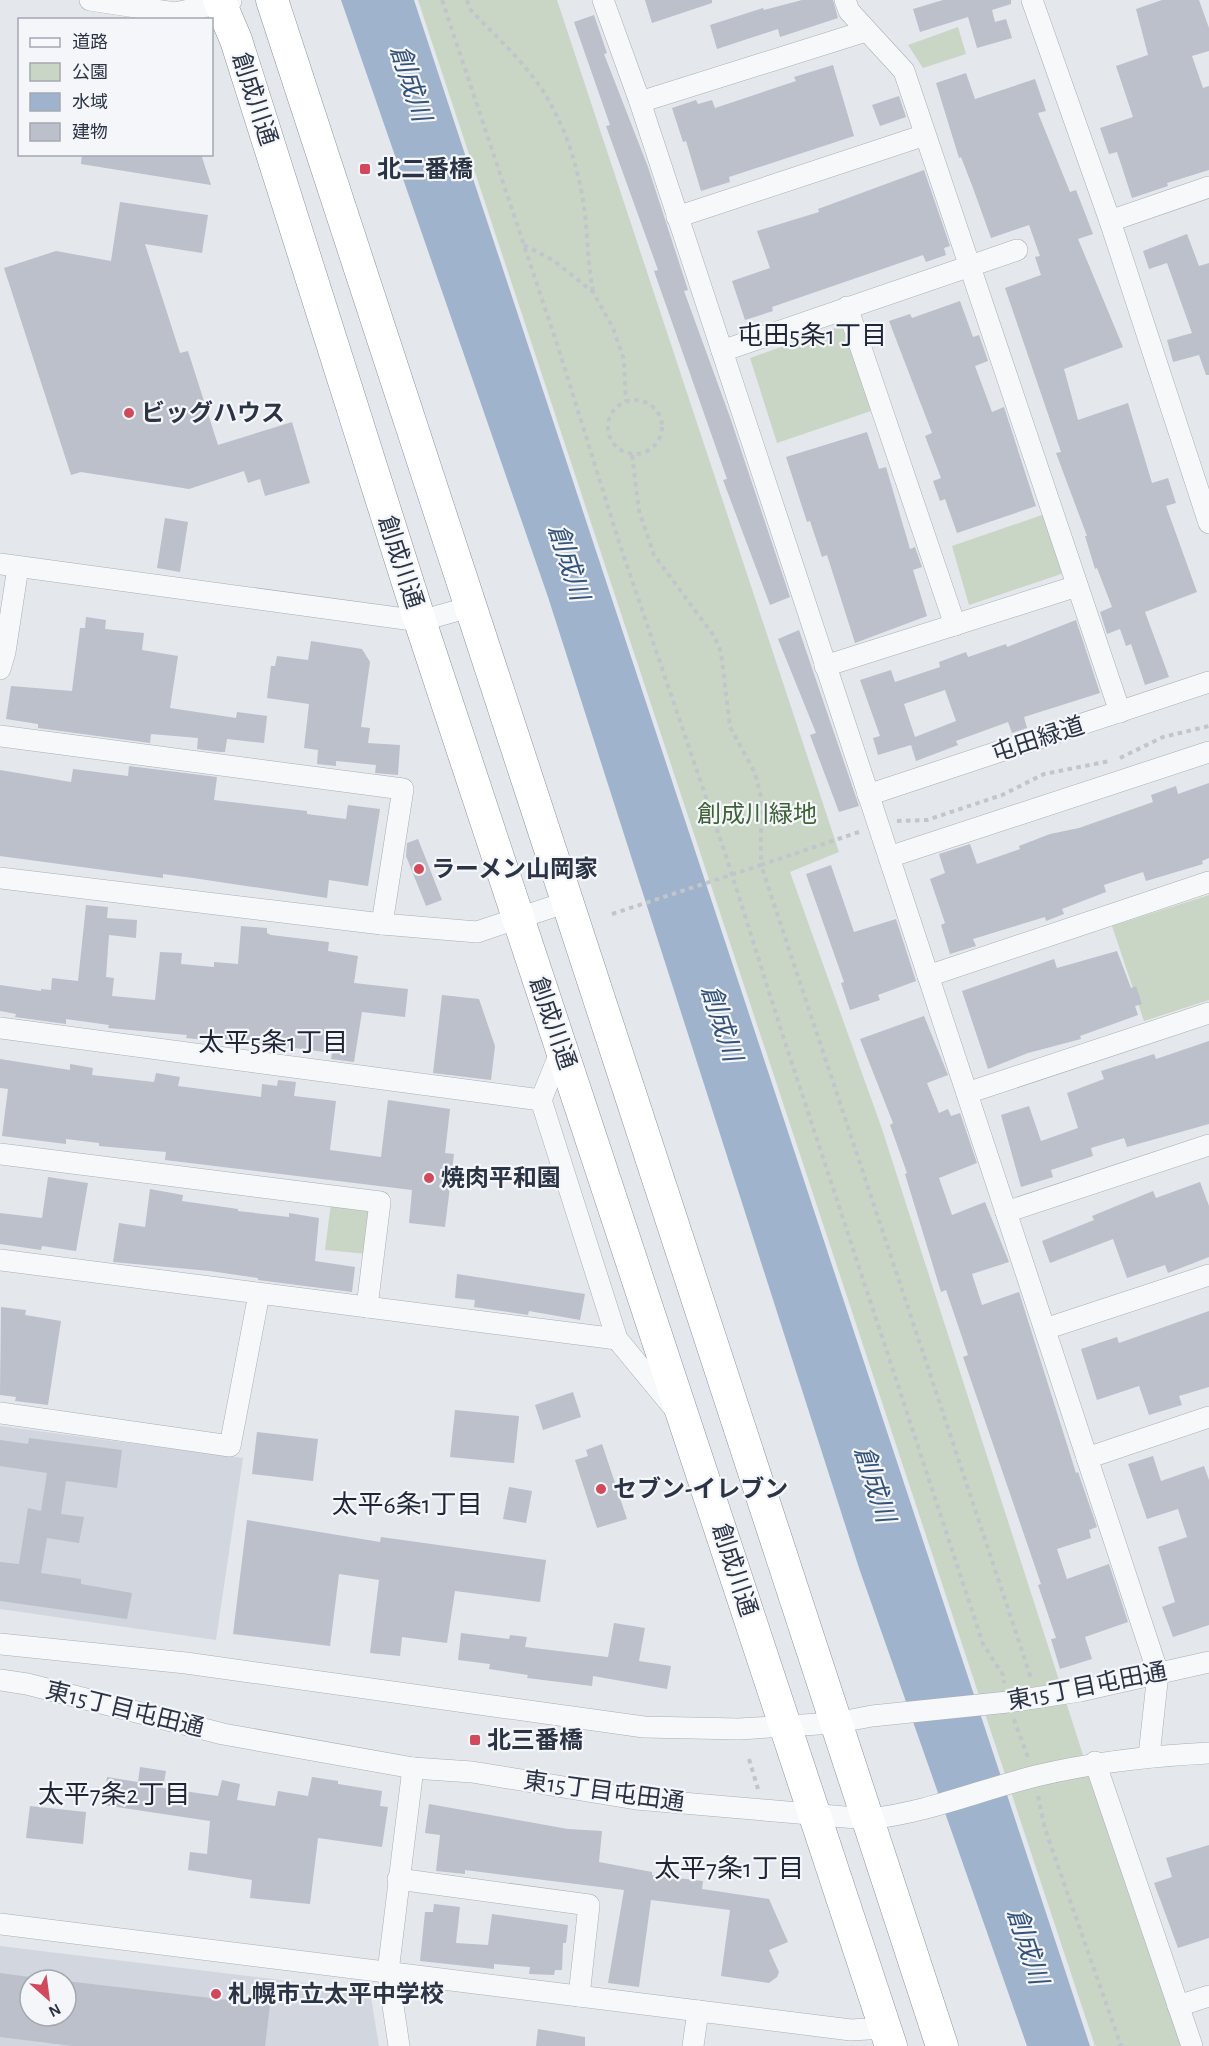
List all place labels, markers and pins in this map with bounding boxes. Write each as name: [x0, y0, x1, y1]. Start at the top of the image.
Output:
place label: 北二番橋: [377, 156, 473, 182]
marker: 北二番橋: [358, 162, 372, 176]
place label: ビッグハウス: [141, 400, 285, 426]
marker: ビッグハウス: [122, 406, 136, 420]
place label: ラーメン山岡家: [431, 856, 598, 882]
marker: ラーメン山岡家: [412, 862, 426, 876]
place label: 焼肉平和園: [441, 1165, 561, 1191]
marker: 焼肉平和園: [422, 1171, 436, 1185]
place label: セブン-イレブン: [613, 1476, 788, 1502]
marker: セブン-イレブン: [594, 1482, 608, 1496]
place label: 北三番橋: [487, 1727, 583, 1753]
marker: 北三番橋: [468, 1733, 482, 1747]
place label: 札幌市立太平中学校: [228, 1981, 444, 2007]
marker: 札幌市立太平中学校: [209, 1987, 223, 2001]

